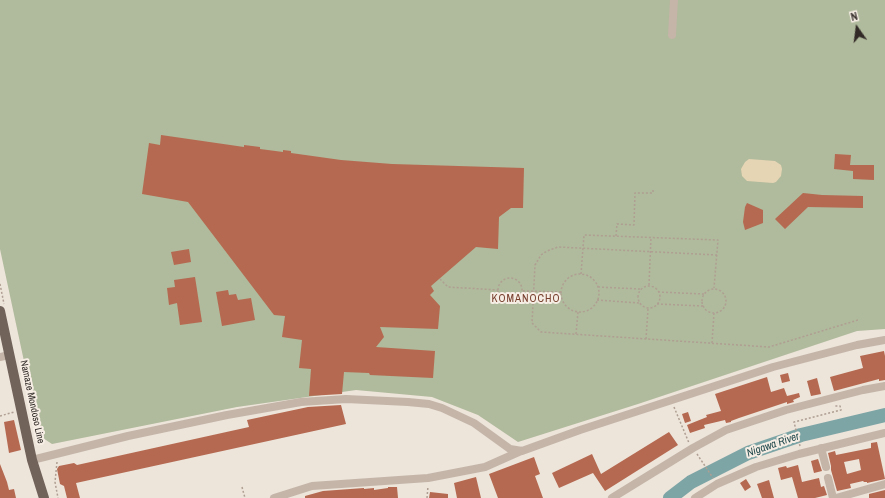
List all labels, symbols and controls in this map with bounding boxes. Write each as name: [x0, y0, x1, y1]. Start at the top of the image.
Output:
north arrow: [837, 8, 877, 48]
text: N: [849, 9, 859, 24]
district label: KOMANOCHO: [491, 292, 561, 306]
street label: Namaze Mondoso Line: [17, 359, 47, 445]
water label: Nigawa River: [745, 430, 801, 460]

